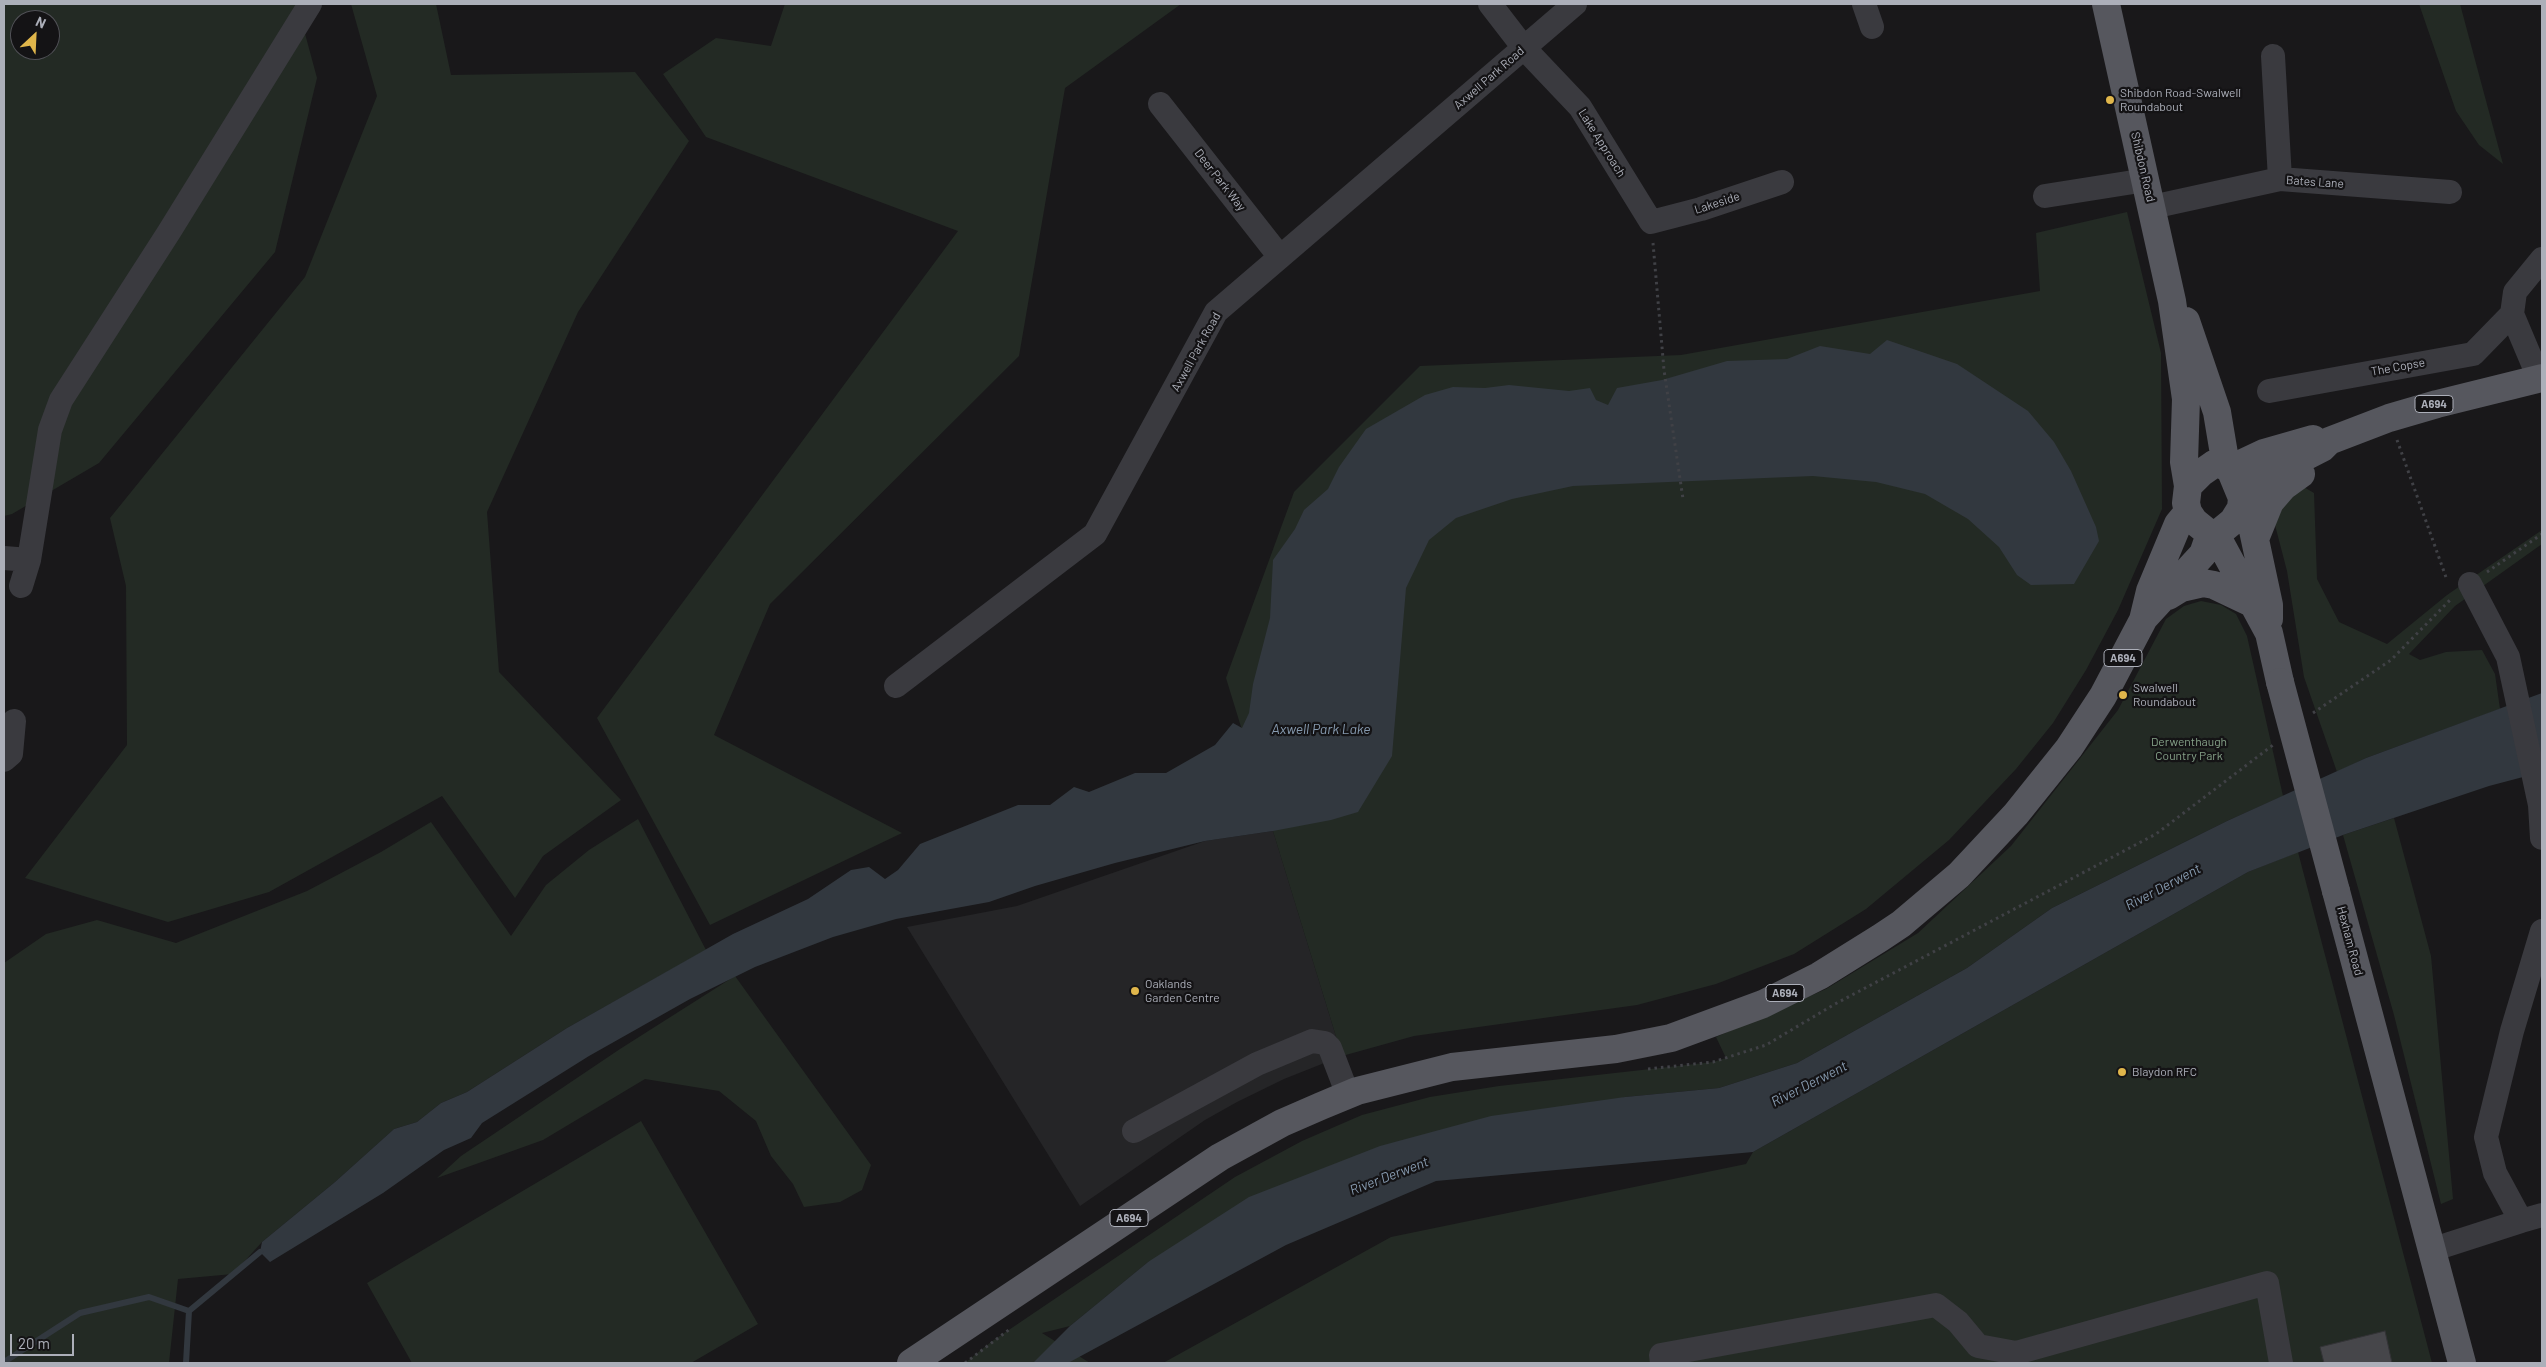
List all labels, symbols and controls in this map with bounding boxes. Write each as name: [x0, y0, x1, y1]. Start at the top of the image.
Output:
north arrow: [10, 10, 60, 60]
text: N: [33, 12, 49, 32]
street label: Axwell Park Road: [1451, 44, 1527, 112]
place label: Shibdon Road-Swalwell Roundabout: [2120, 86, 2241, 114]
marker: Shibdon Road-Swalwell Roundabout: [2104, 94, 2116, 106]
street label: Lake Approach: [1575, 106, 1629, 180]
street label: Shibdon Road: [2128, 131, 2158, 203]
street label: Deer Park Way: [1191, 146, 1249, 214]
street label: Bates Lane: [2286, 173, 2344, 191]
street label: Lakeside: [1693, 189, 1741, 217]
street label: Axwell Park Road: [1168, 310, 1224, 394]
street label: The Copse: [2370, 355, 2426, 379]
road number: A694: [2415, 396, 2453, 412]
road number: A694: [2104, 650, 2142, 666]
place label: Swalwell Roundabout: [2133, 681, 2196, 709]
marker: Swalwell Roundabout: [2117, 689, 2129, 701]
water label: Axwell Park Lake: [1271, 721, 1371, 737]
park label: Derwenthaugh Country Park: [2151, 735, 2227, 763]
water label: River Derwent: [2122, 860, 2204, 914]
street label: Hexham Road: [2334, 905, 2366, 977]
place label: Oaklands Garden Centre: [1145, 977, 1220, 1005]
road number: A694: [1766, 984, 1804, 1001]
marker: Oaklands Garden Centre: [1129, 985, 1141, 997]
water label: River Derwent: [1768, 1058, 1850, 1110]
place label: Blaydon RFC: [2132, 1065, 2197, 1079]
marker: Blaydon RFC: [2116, 1066, 2128, 1078]
water label: River Derwent: [1347, 1153, 1431, 1199]
road number: A694: [1110, 1210, 1148, 1226]
scale bar: [12, 1324, 76, 1356]
text: 20 m: [18, 1334, 50, 1352]

